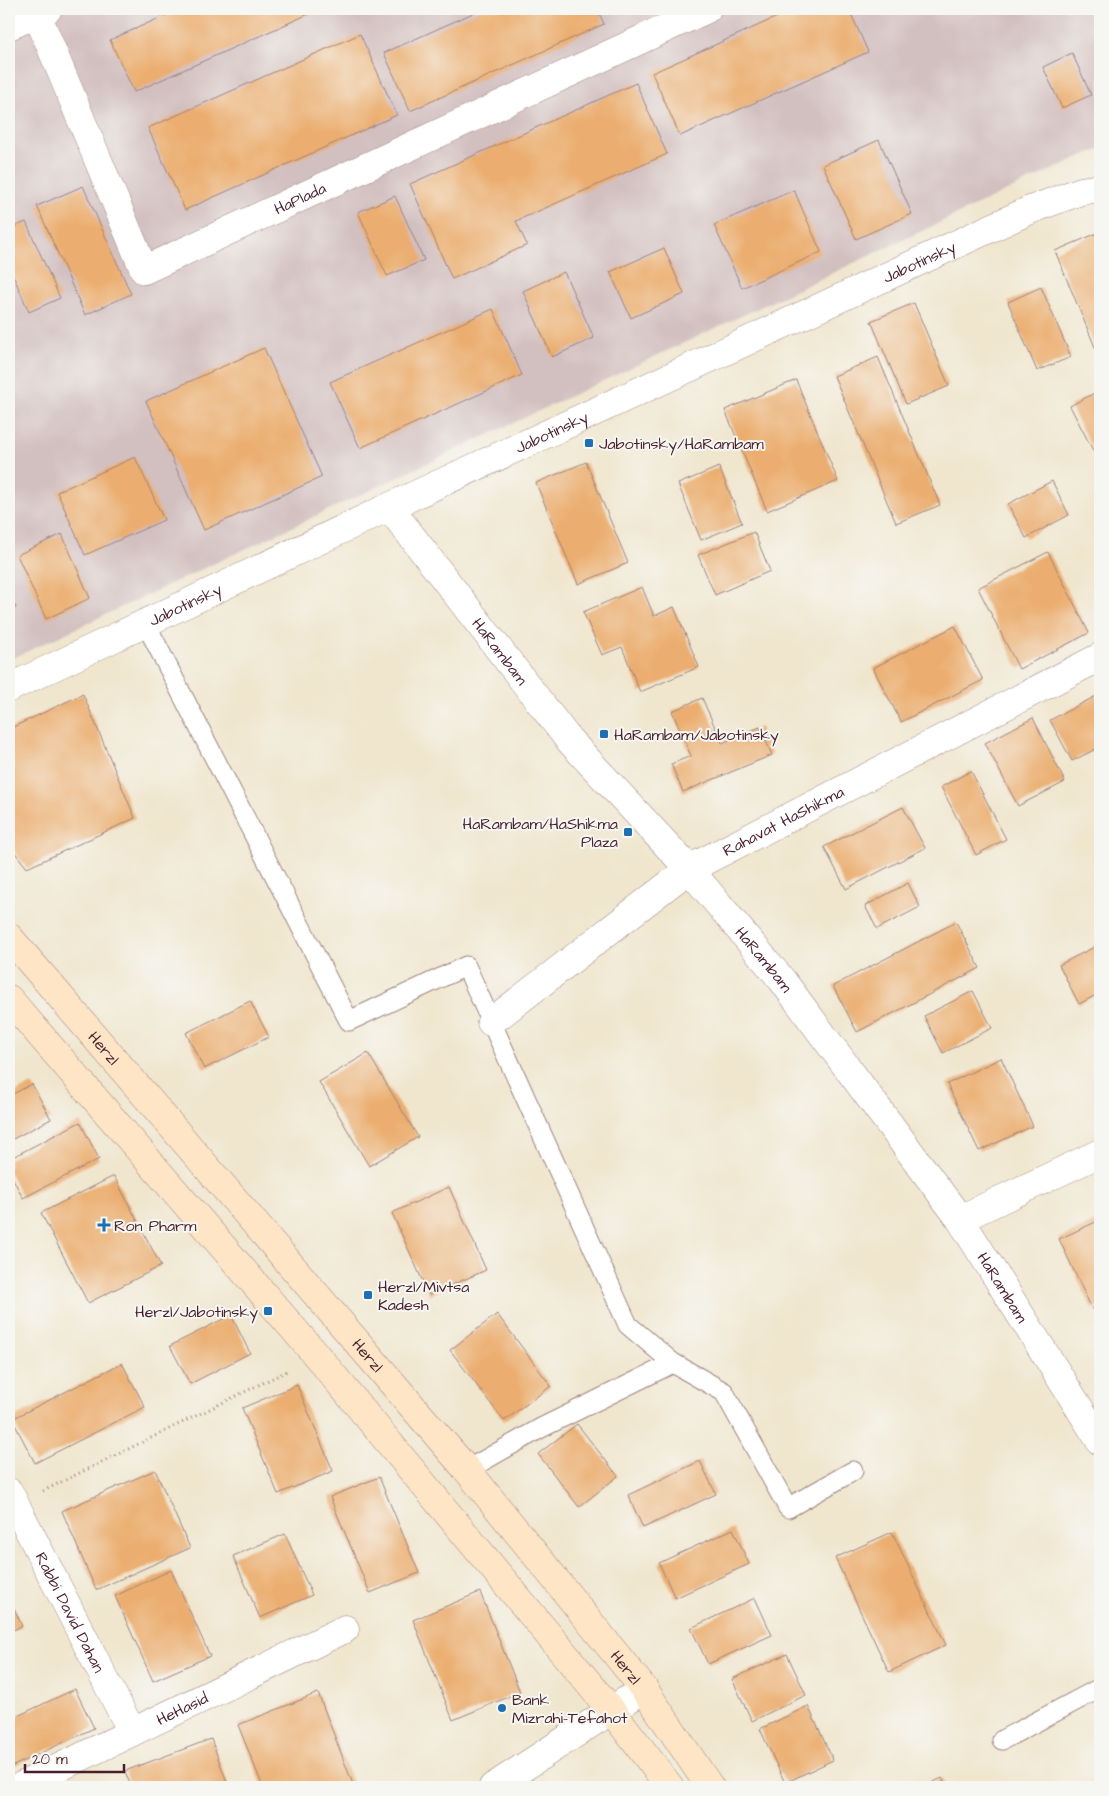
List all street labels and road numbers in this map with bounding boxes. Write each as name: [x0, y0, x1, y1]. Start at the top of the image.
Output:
street label: HaPlada: [270, 177, 330, 220]
street label: Jabotinsky: [879, 236, 960, 289]
street label: Jabotinsky: [512, 406, 593, 459]
street label: Jabotinsky: [145, 578, 226, 632]
street label: HaRambam: [466, 613, 533, 690]
street label: Rahavat HaShikma: [719, 781, 848, 862]
street label: HaRambam: [730, 922, 798, 997]
street label: Herzl: [83, 1027, 124, 1070]
street label: HaRambam: [972, 1248, 1033, 1328]
street label: Herzl: [347, 1334, 388, 1377]
street label: Rabbi David Dahan: [30, 1549, 110, 1677]
street label: Herzl: [605, 1646, 646, 1689]
street label: HeHasid: [153, 1687, 212, 1731]

